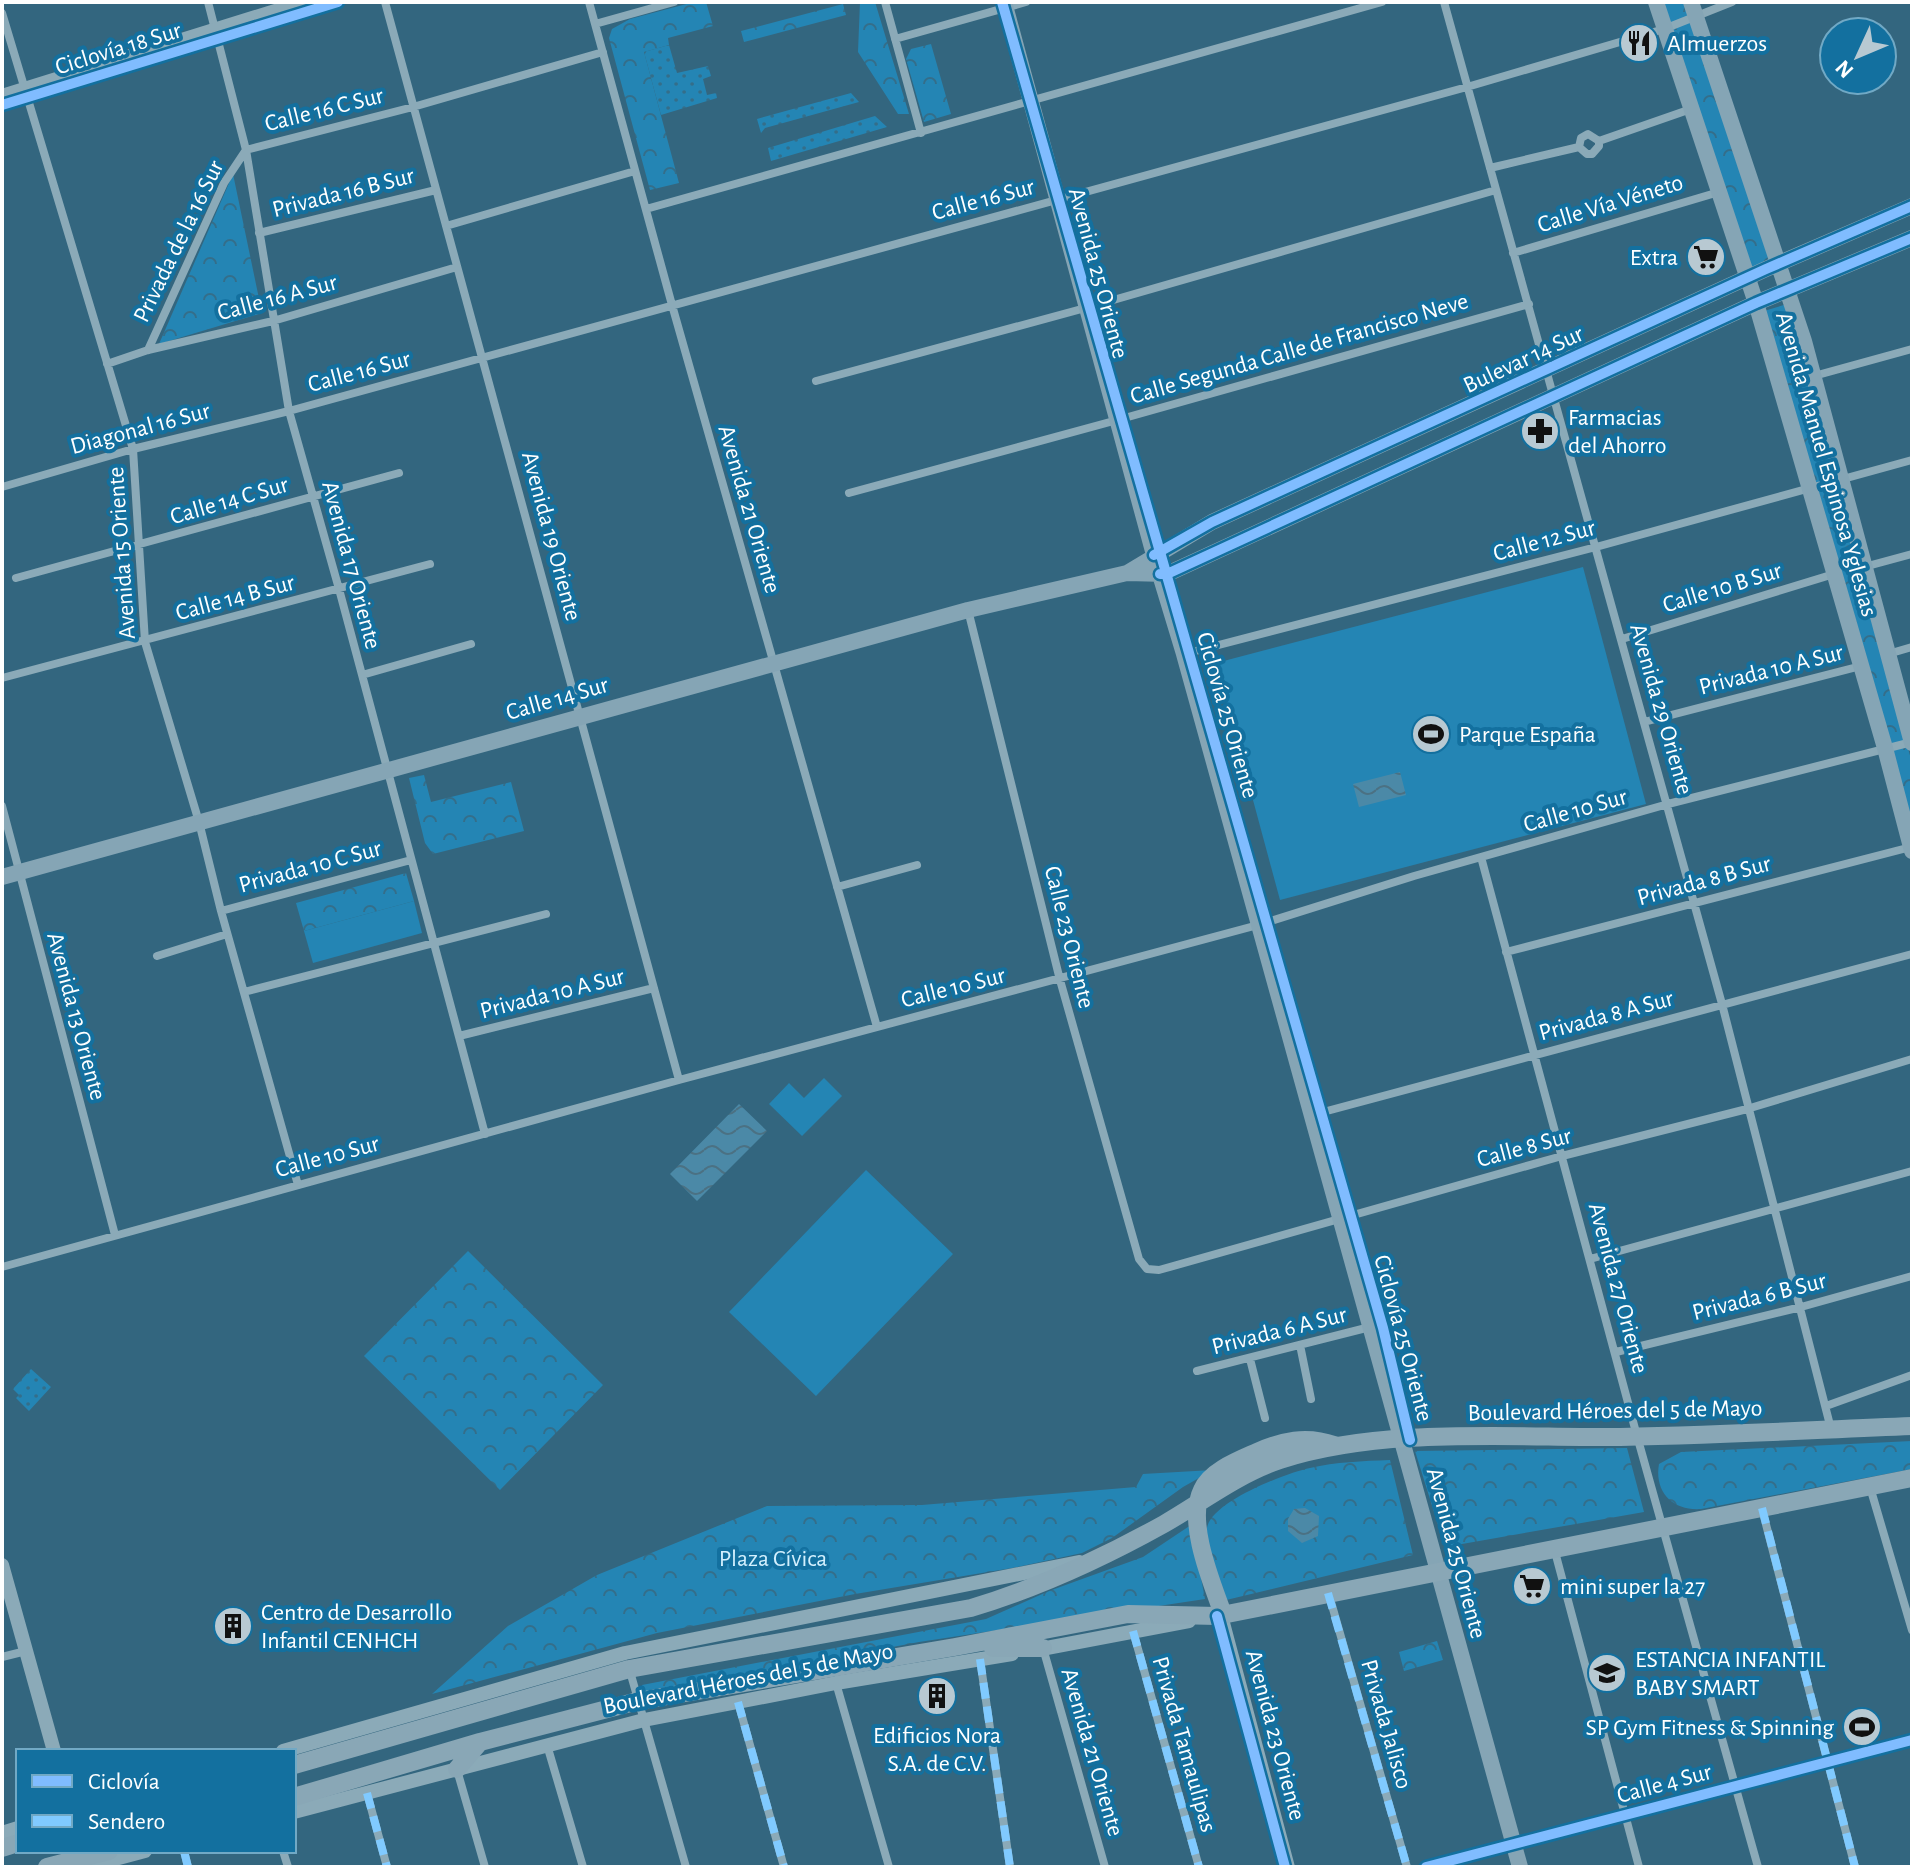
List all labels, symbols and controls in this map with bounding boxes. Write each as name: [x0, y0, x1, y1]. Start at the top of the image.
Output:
north arrow: [1818, 16, 1898, 96]
street label: Ciclovía 18 Sur: [52, 18, 184, 80]
restaurant icon: Almuerzos: [1618, 22, 1660, 64]
place label: Almuerzos: [1667, 32, 1767, 56]
text: N: [1831, 56, 1858, 82]
street label: Calle 16 C Sur: [262, 84, 386, 136]
street label: Privada de la 16 Sur: [129, 156, 229, 326]
street label: Privada 16 B Sur: [270, 164, 417, 222]
street label: Calle Vía Véneto: [1535, 170, 1686, 237]
street label: Calle 16 Sur: [929, 175, 1037, 225]
street label: Avenida 25 Oriente: [1064, 185, 1132, 361]
supermarket icon: Extra: [1685, 236, 1727, 278]
place label: Extra: [1630, 246, 1678, 270]
street label: Calle 16 A Sur: [215, 270, 340, 325]
street label: Calle Segunda Calle de Francisco Neve: [1127, 289, 1471, 409]
street label: Avenida Manuel Espinosa Yglesias: [1771, 309, 1881, 619]
street label: Bulevar 14 Sur: [1460, 322, 1587, 398]
street label: Calle 16 Sur: [305, 347, 413, 397]
street label: Diagonal 16 Sur: [68, 399, 213, 459]
place label: Farmacias del Ahorro: [1568, 406, 1667, 458]
pharmacy icon: Farmacias del Ahorro: [1519, 410, 1561, 452]
street label: Avenida 21 Oriente: [714, 422, 785, 596]
street label: Avenida 19 Oriente: [517, 449, 585, 623]
street label: Avenida 15 Oriente: [104, 466, 140, 640]
street label: Calle 14 C Sur: [167, 473, 291, 529]
street label: Avenida 17 Oriente: [317, 479, 385, 652]
street label: Calle 12 Sur: [1491, 516, 1598, 566]
street label: Calle 10 B Sur: [1660, 558, 1785, 617]
street label: Calle 14 B Sur: [173, 571, 298, 625]
street label: Avenida 29 Oriente: [1625, 621, 1697, 798]
street label: Ciclovía 25 Oriente: [1192, 630, 1262, 801]
street label: Privada 10 A Sur: [1697, 640, 1846, 699]
street label: Calle 14 Sur: [503, 673, 611, 725]
sports icon: Parque España: [1410, 713, 1452, 755]
place label: Parque España: [1459, 723, 1596, 747]
street label: Calle 10 Sur: [1521, 785, 1630, 837]
street label: Privada 10 C Sur: [236, 836, 384, 898]
street label: Privada 8 B Sur: [1635, 852, 1774, 910]
street label: Calle 23 Oriente: [1040, 864, 1098, 1011]
street label: Avenida 13 Oriente: [42, 930, 110, 1103]
street label: Calle 10 Sur: [899, 963, 1008, 1012]
street label: Privada 10 A Sur: [478, 964, 627, 1023]
street label: Privada 8 A Sur: [1536, 986, 1676, 1045]
street label: Calle 8 Sur: [1474, 1124, 1574, 1172]
street label: Calle 10 Sur: [273, 1132, 382, 1182]
street label: Avenida 27 Oriente: [1584, 1200, 1652, 1376]
street label: Ciclovía 25 Oriente: [1369, 1252, 1437, 1424]
street label: Privada 6 B Sur: [1690, 1269, 1829, 1325]
street label: Privada 6 A Sur: [1209, 1303, 1349, 1359]
street label: Boulevard Héroes del 5 de Mayo: [1467, 1396, 1763, 1426]
street label: Avenida 25 Oriente: [1422, 1465, 1490, 1641]
park label: Plaza Cívica: [719, 1547, 827, 1571]
supermarket icon: mini super la 27: [1511, 1565, 1553, 1607]
place label: mini super la 27: [1560, 1575, 1705, 1599]
place label: Centro de Desarrollo Infantil CENHCH: [261, 1601, 452, 1653]
building icon: Centro de Desarrollo Infantil CENHCH: [212, 1605, 254, 1647]
street label: Boulevard Héroes del 5 de Mayo: [601, 1639, 895, 1719]
street label: Avenida 23 Oriente: [1241, 1647, 1309, 1823]
place label: ESTANCIA INFANTIL BABY SMART: [1635, 1648, 1825, 1700]
school or university icon: ESTANCIA INFANTIL BABY SMART: [1586, 1652, 1628, 1694]
street label: Privada Tamaulipas: [1147, 1654, 1221, 1835]
street label: Privada Jalisco: [1356, 1657, 1416, 1792]
street label: Avenida 21 Oriente: [1057, 1665, 1128, 1839]
building icon: Edificios Nora S.A. de C.V.: [916, 1675, 958, 1717]
sports icon: SP Gym Fitness & Spinning: [1841, 1706, 1883, 1748]
place label: SP Gym Fitness & Spinning: [1585, 1716, 1834, 1740]
place label: Edificios Nora S.A. de C.V.: [873, 1724, 1001, 1776]
legend: [16, 1749, 296, 1853]
street label: Calle 4 Sur: [1614, 1760, 1714, 1808]
text: Ciclovía: [88, 1770, 160, 1794]
text: Sendero: [88, 1810, 165, 1834]

